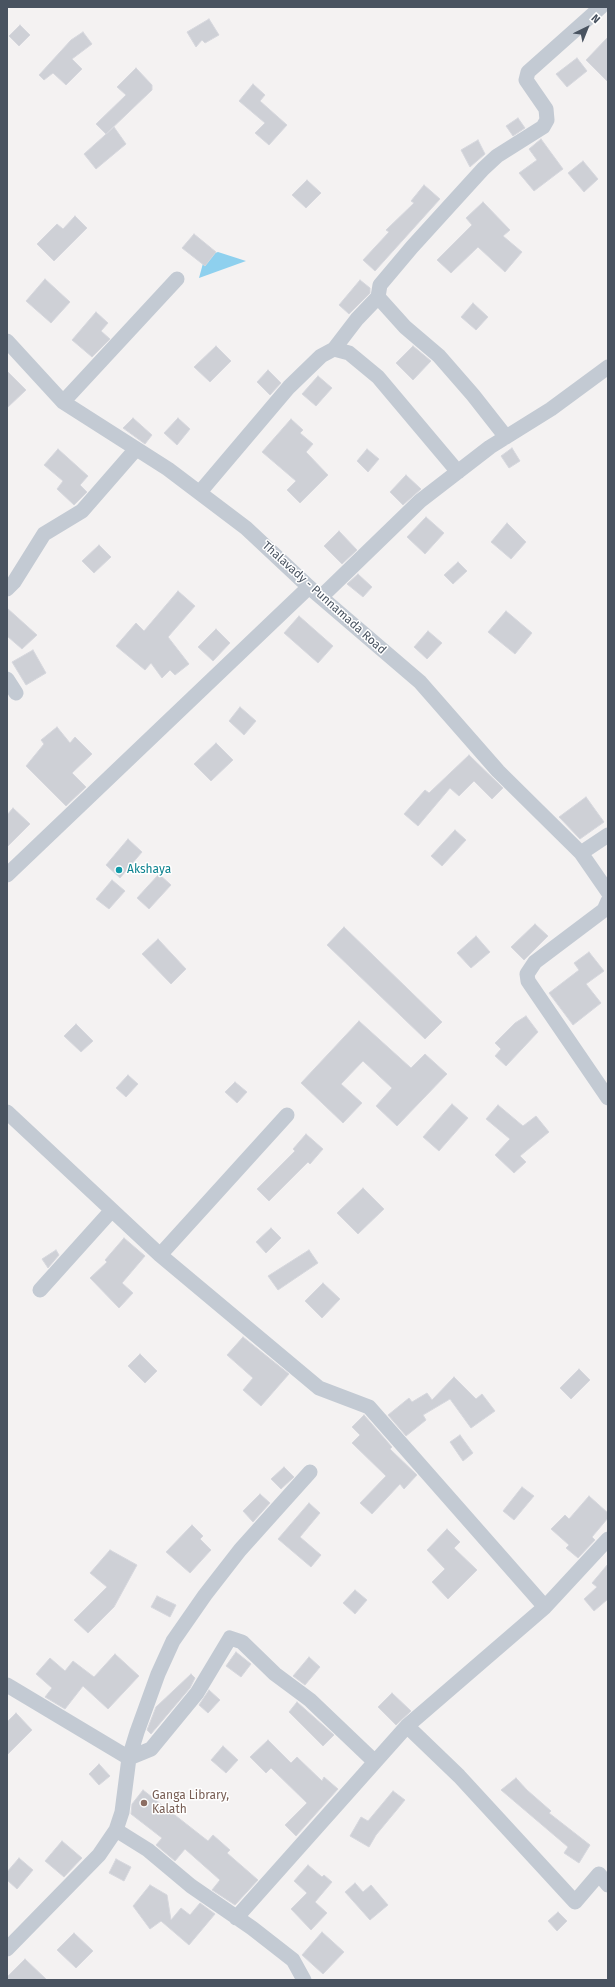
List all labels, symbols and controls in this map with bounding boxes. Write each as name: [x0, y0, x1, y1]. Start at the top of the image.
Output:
north arrow: [567, 8, 607, 48]
text: N: [588, 12, 603, 26]
street label: Thalavady - Punnamada Road: [259, 539, 389, 657]
place label: Akshaya: [127, 863, 171, 877]
marker: Akshaya: [114, 865, 124, 875]
place label: Ganga Library, Kalath: [152, 1789, 229, 1817]
marker: Ganga Library, Kalath: [139, 1798, 149, 1808]

